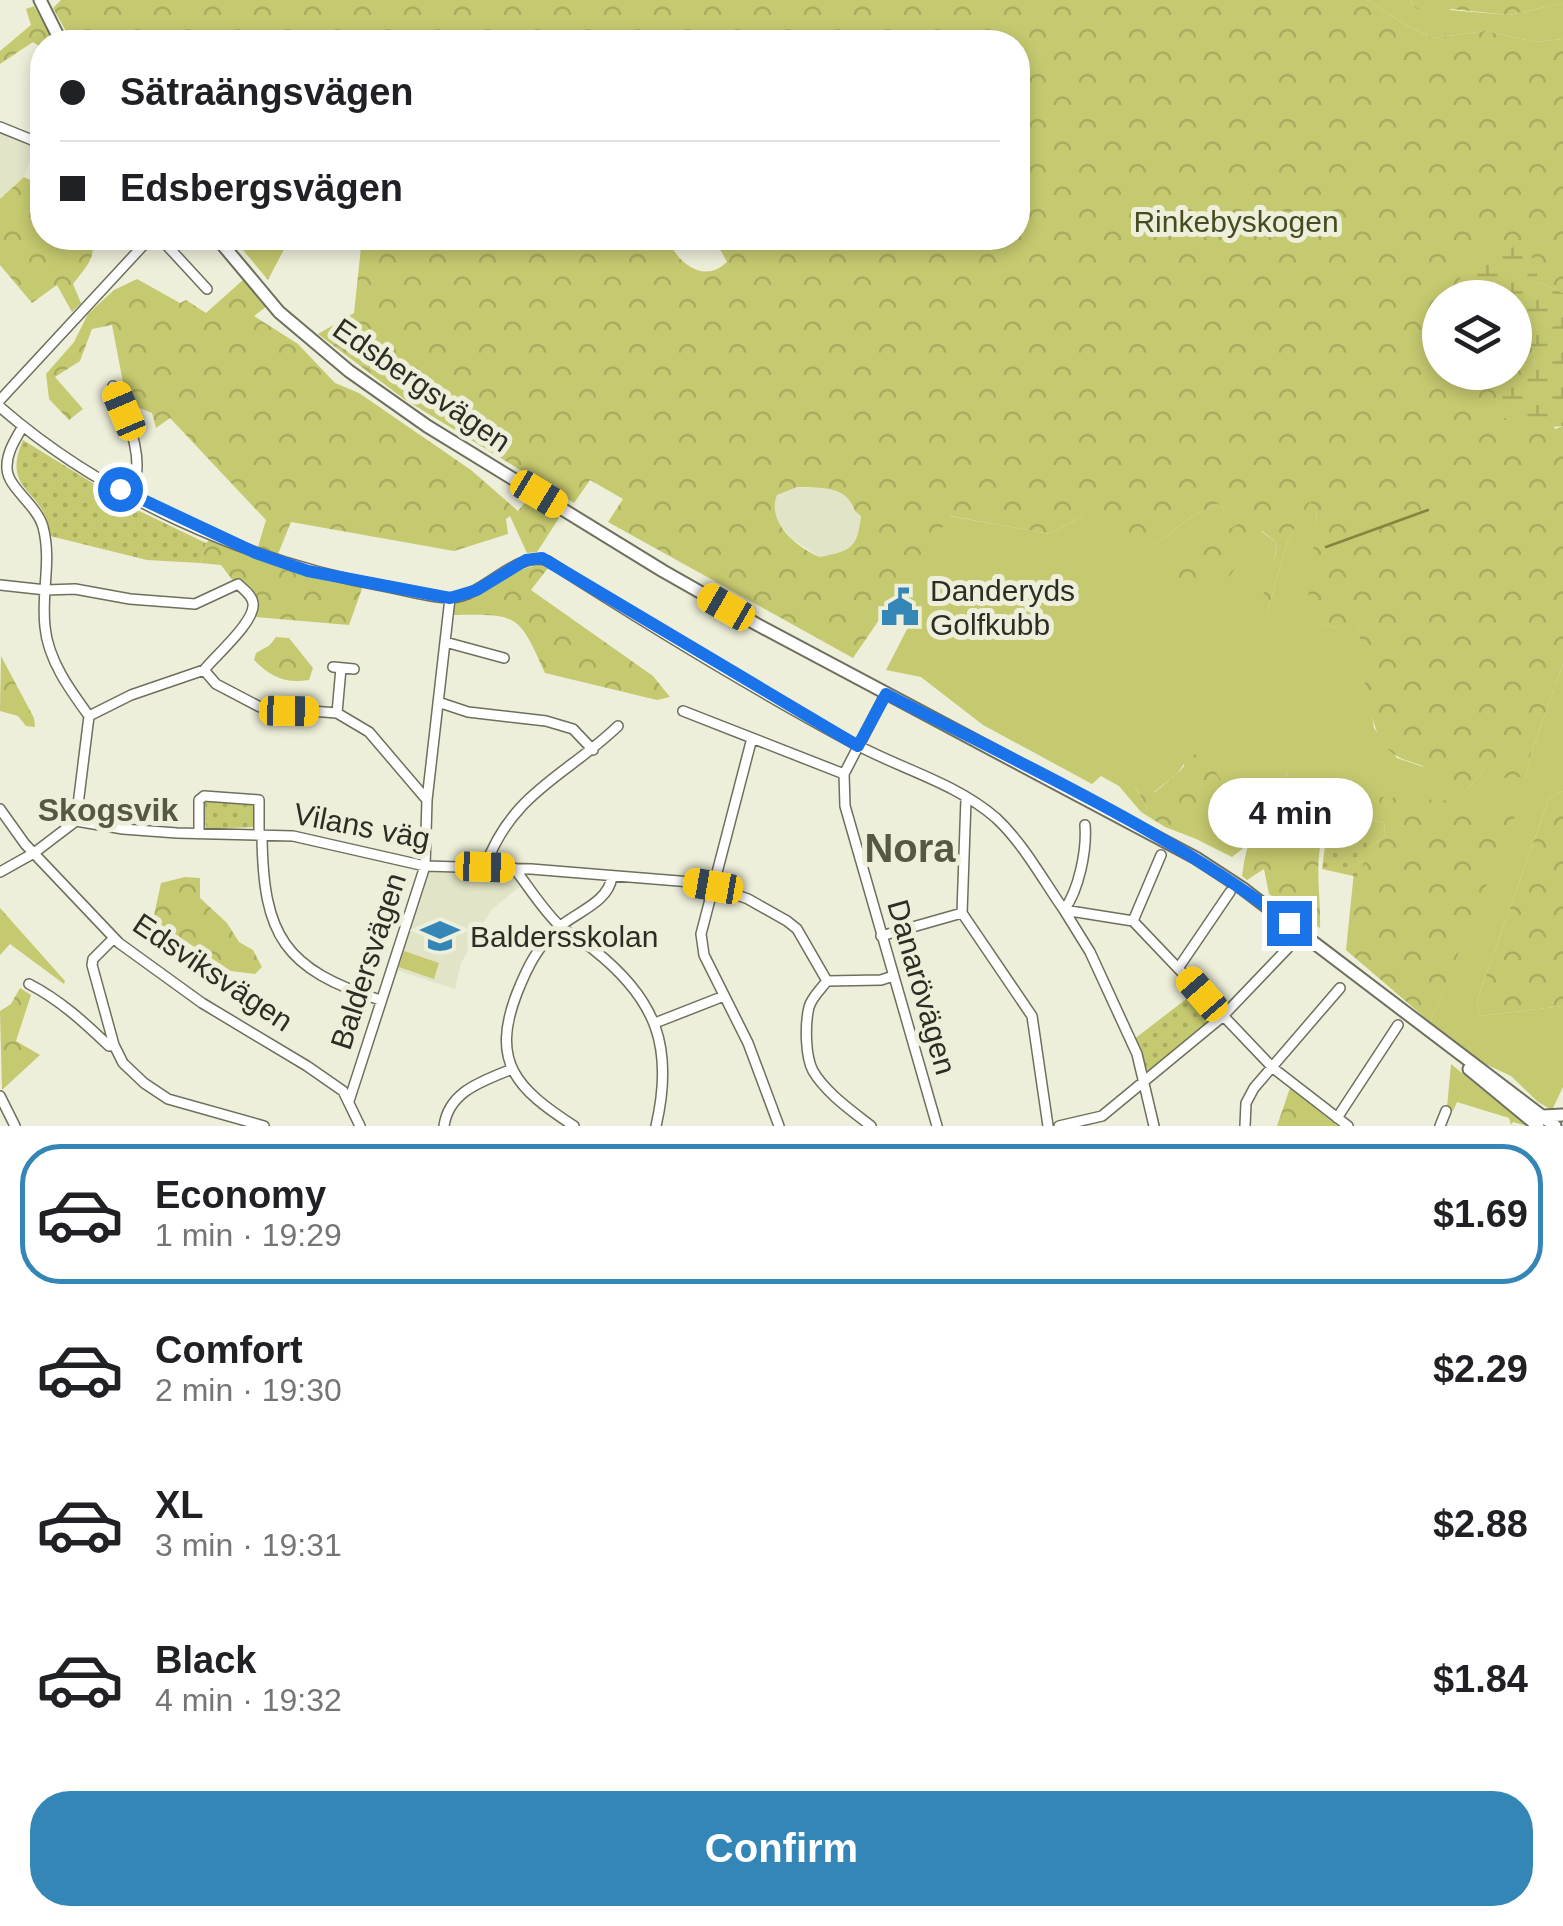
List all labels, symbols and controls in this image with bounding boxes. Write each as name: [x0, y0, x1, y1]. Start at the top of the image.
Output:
text: Sätraängsvägen: [120, 71, 414, 113]
text: Edsbergsvägen: [120, 167, 403, 209]
park label: Rinkebyskogen: [1133, 205, 1339, 238]
map controls: [1422, 280, 1532, 390]
button: layers: [1422, 280, 1532, 390]
street label: Edsbergsvägen: [327, 312, 517, 458]
car: [98, 378, 150, 444]
car: [506, 466, 572, 522]
route start: [98, 467, 143, 512]
place label: Danderyds Golfkubb: [930, 574, 1075, 641]
car: [693, 579, 759, 635]
public building icon: Danderyds Golfkubb: [879, 586, 921, 628]
car: [259, 695, 319, 727]
callout: 4 min: [1206, 778, 1372, 848]
district label: Skogsvik: [38, 792, 178, 828]
text: 4 min: [1249, 795, 1332, 831]
street label: Vilans väg: [291, 797, 433, 855]
district label: Nora: [864, 826, 956, 870]
car: [454, 851, 516, 883]
car: [681, 866, 745, 906]
street label: Baldersvägen: [324, 869, 412, 1053]
street label: Danarövägen: [881, 896, 963, 1078]
route end: [1267, 901, 1312, 946]
street label: Edsviksvägen: [127, 907, 299, 1037]
school or university icon: Baldersskolan: [419, 915, 461, 957]
place label: Baldersskolan: [470, 920, 658, 953]
car: [1171, 962, 1233, 1026]
icon: car: [35, 1169, 125, 1259]
text: Economy: [155, 1174, 326, 1216]
text: $1.69: [1433, 1193, 1528, 1235]
text: 1 min · 19:29: [155, 1217, 342, 1253]
icon: car: [35, 1324, 125, 1414]
text: Comfort: [155, 1329, 303, 1371]
text: $2.29: [1433, 1348, 1528, 1390]
text: 2 min · 19:30: [155, 1372, 342, 1408]
icon: car: [35, 1479, 125, 1569]
text: XL: [155, 1484, 204, 1526]
text: $2.88: [1433, 1503, 1528, 1545]
text: 3 min · 19:31: [155, 1527, 342, 1563]
icon: car: [35, 1634, 125, 1724]
text: Black: [155, 1639, 256, 1681]
text: $1.84: [1433, 1658, 1528, 1700]
text: 4 min · 19:32: [155, 1682, 342, 1718]
button: Confirm: [30, 1791, 1533, 1906]

